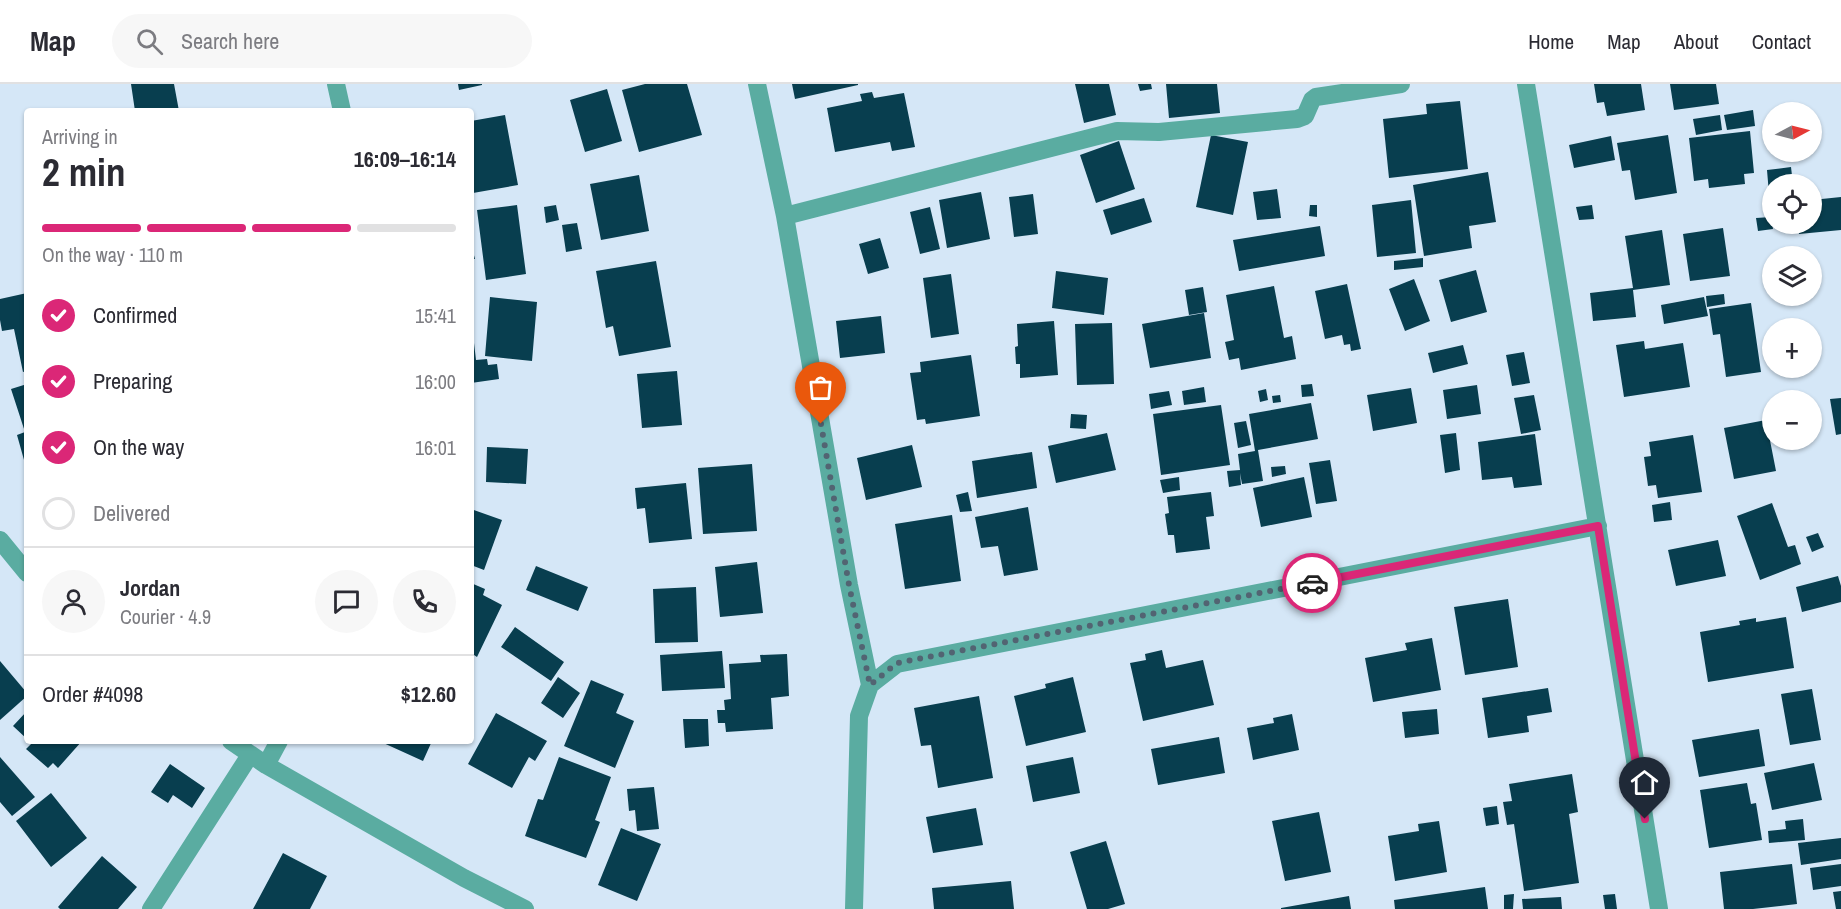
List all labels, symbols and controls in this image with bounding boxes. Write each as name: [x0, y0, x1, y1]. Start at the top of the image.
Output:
search box: [112, 14, 532, 68]
text: Map: [30, 22, 76, 60]
icon: search: [133, 25, 166, 58]
text: Search here: [181, 26, 279, 56]
text: Home: [1528, 27, 1574, 56]
text: Map: [1607, 27, 1641, 56]
text: About: [1674, 27, 1719, 56]
text: Contact: [1752, 27, 1811, 56]
north arrow: [1762, 102, 1822, 162]
map controls: [1762, 102, 1822, 450]
text: Arriving in: [42, 123, 118, 150]
text: 16:09–16:14: [354, 144, 456, 174]
text: 2 min: [42, 146, 126, 198]
button: locate: [1762, 174, 1822, 234]
text: On the way · 110 m: [42, 241, 183, 268]
button: layers: [1762, 246, 1822, 306]
icon: check: [42, 299, 75, 332]
text: Confirmed: [93, 300, 177, 330]
text: 15:41: [415, 302, 456, 329]
button: +: [1762, 318, 1822, 378]
pin: [795, 362, 846, 424]
icon: check: [42, 365, 75, 398]
text: Preparing: [93, 366, 172, 396]
text: 16:00: [415, 368, 456, 395]
icon: bag: [804, 371, 837, 404]
button: −: [1762, 390, 1822, 450]
icon: check: [42, 431, 75, 464]
text: On the way: [93, 432, 184, 462]
text: 16:01: [415, 434, 456, 461]
text: Delivered: [93, 498, 170, 528]
courier: [1282, 553, 1342, 613]
icon: car: [1296, 567, 1329, 600]
button: person: [42, 570, 105, 633]
button: chat: [315, 570, 378, 633]
button: phone: [393, 570, 456, 633]
text: Jordan: [120, 573, 180, 603]
text: Courier · 4.9: [120, 603, 211, 630]
text: Order #4098: [42, 679, 143, 709]
text: $12.60: [401, 679, 456, 709]
pin: [1619, 757, 1670, 819]
icon: home: [1628, 766, 1661, 799]

